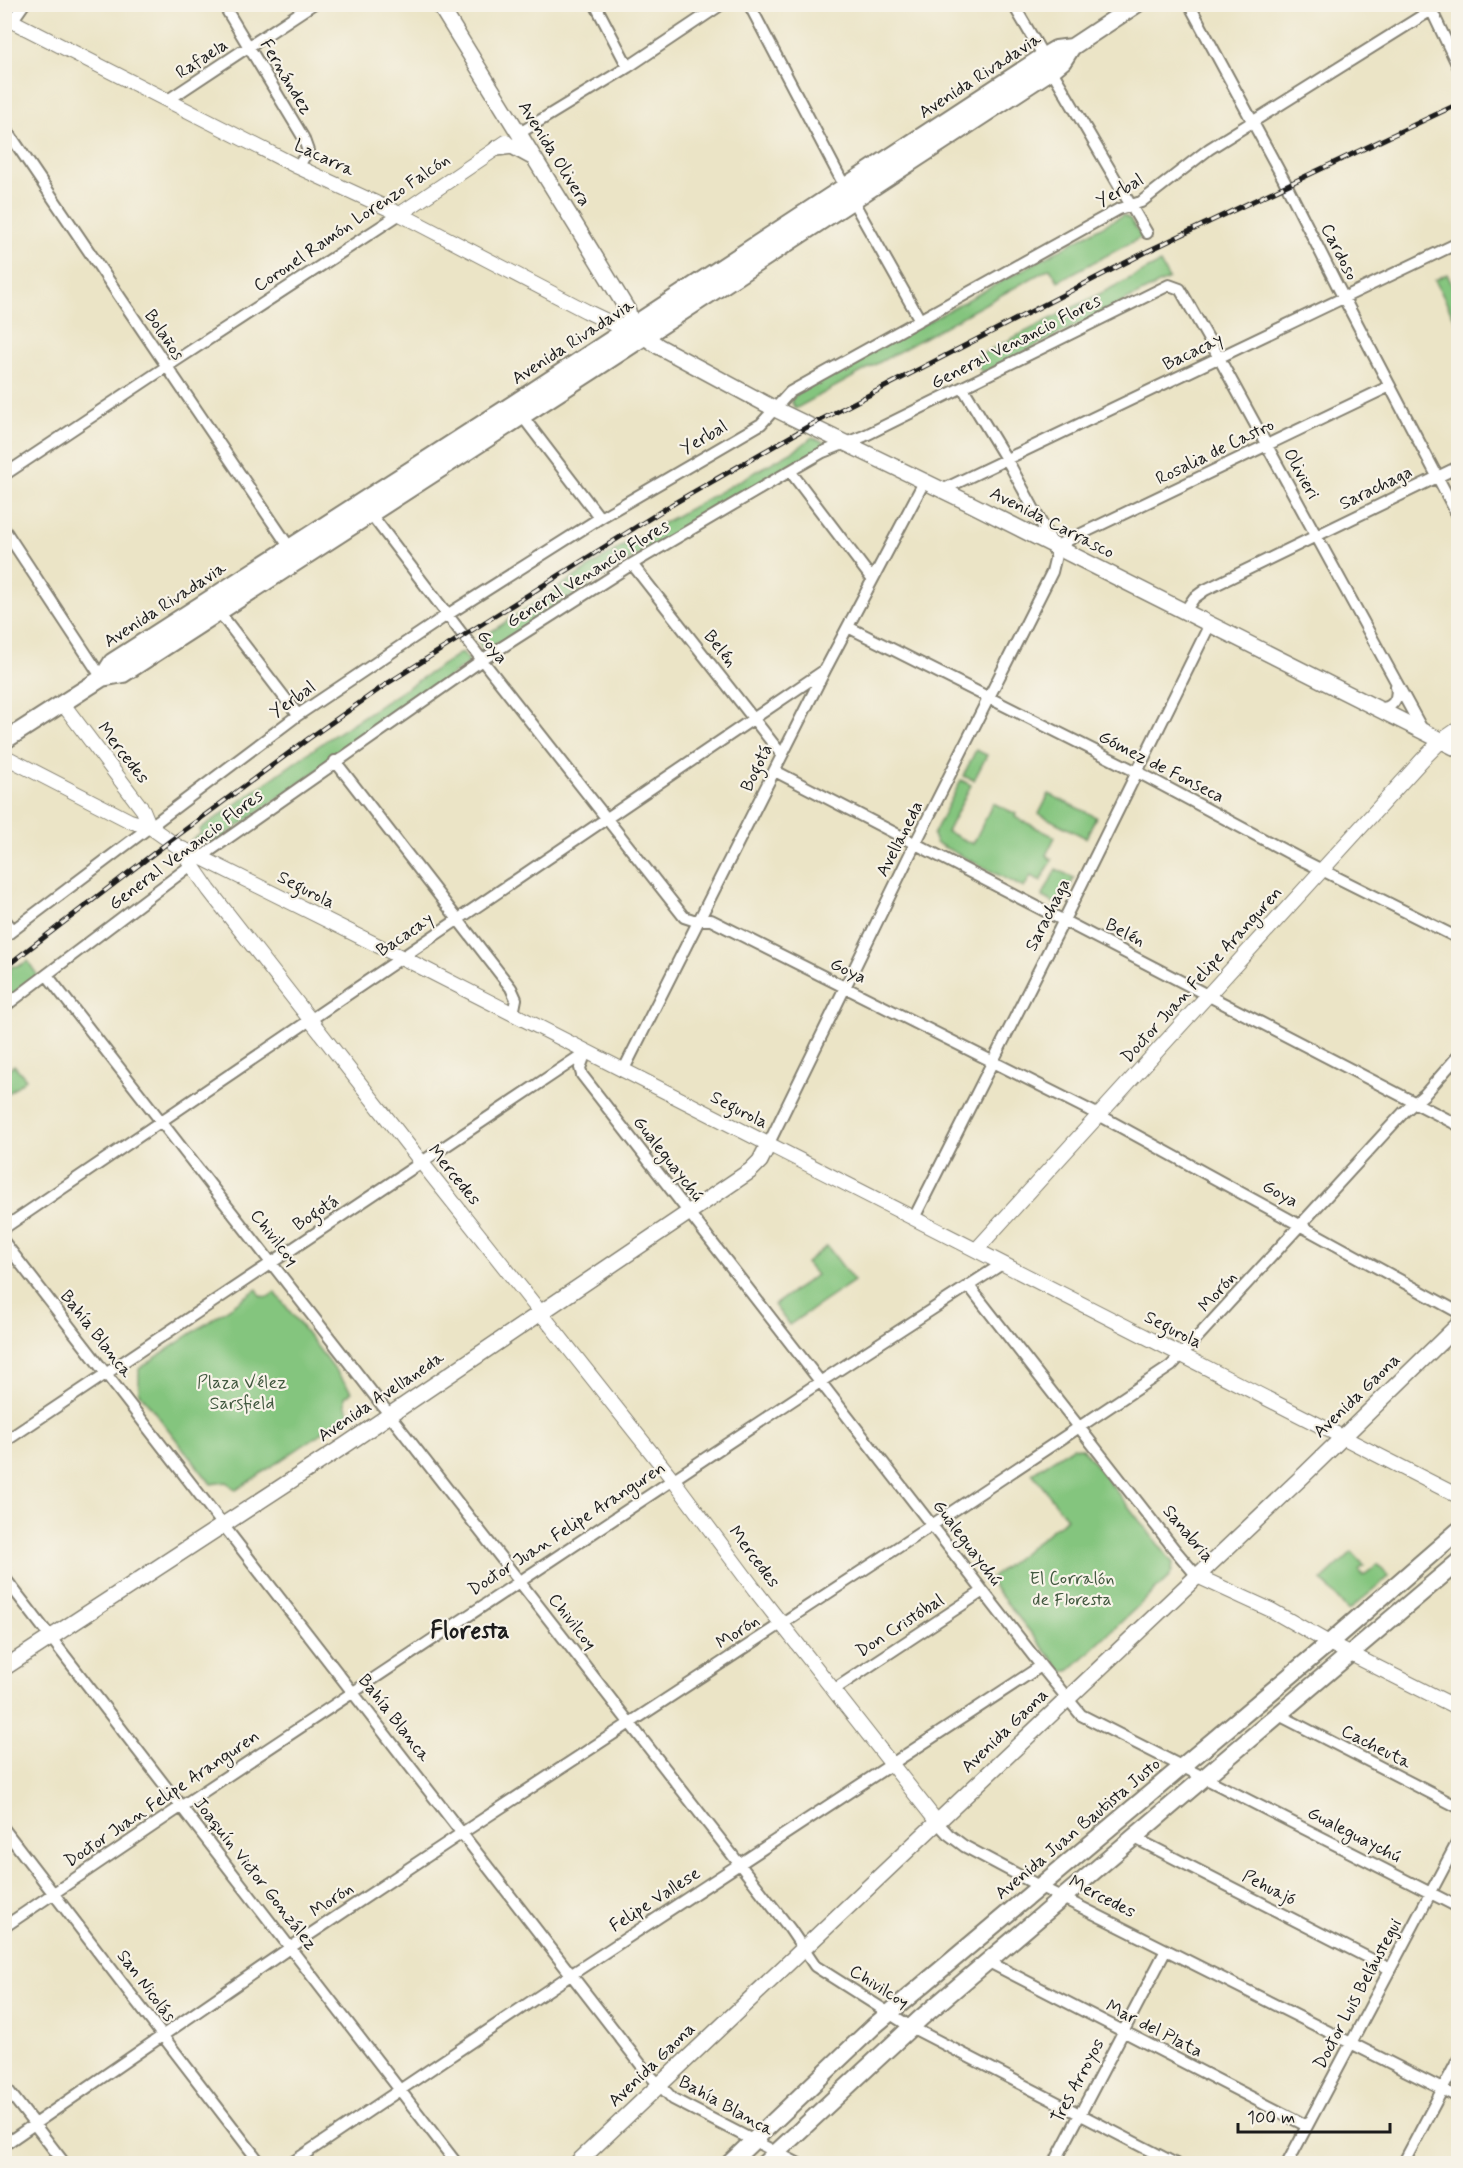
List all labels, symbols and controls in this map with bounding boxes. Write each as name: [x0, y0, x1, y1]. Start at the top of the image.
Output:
street label: Avenida Rivadavia: [914, 27, 1046, 125]
street label: Rafaela: [171, 33, 233, 85]
street label: Fernández: [254, 35, 318, 119]
street label: Avenida Olivera: [512, 97, 596, 211]
street label: Lacarra: [290, 134, 358, 182]
street label: Coronel Ramón Lorenzo Falcón: [249, 148, 455, 298]
street label: Yerbal: [1092, 168, 1148, 214]
street label: Cardoso: [1315, 220, 1363, 285]
street label: General Venancio Flores: [927, 289, 1105, 395]
street label: Avenida Rivadavia: [507, 293, 639, 391]
street label: Bolaños: [138, 305, 190, 365]
street label: Bacacay: [1159, 327, 1227, 377]
street label: Rosalia de Castro: [1152, 413, 1278, 491]
street label: Yerbal: [676, 415, 732, 461]
street label: Olivieri: [1277, 444, 1325, 504]
street label: Sarachaga: [1335, 460, 1417, 516]
street label: Avenida Carrasco: [986, 481, 1118, 565]
street label: General Venancio Flores: [502, 514, 674, 634]
street label: Avenida Rivadavia: [99, 556, 231, 654]
street label: Goya: [471, 625, 513, 669]
street label: Belén: [698, 625, 742, 673]
street label: Yerbal: [265, 676, 321, 724]
street label: Mercedes: [91, 717, 155, 789]
street label: Gómez de Fonseca: [1094, 725, 1228, 809]
street label: Bogotá: [735, 740, 781, 797]
street label: General Venancio Flores: [104, 784, 268, 916]
street label: Avellaneda: [871, 797, 929, 881]
street label: Segurola: [272, 865, 339, 916]
street label: Sarachaga: [1019, 875, 1077, 955]
street label: Doctor Juan Felipe Aranguren: [1116, 881, 1289, 1069]
street label: Bacacay: [372, 907, 438, 963]
street label: Belén: [1101, 913, 1149, 953]
street label: Goya: [826, 952, 870, 990]
street label: Segurola: [705, 1085, 772, 1136]
street label: Gualeguaychú: [626, 1111, 709, 1207]
street label: Mercedes: [422, 1139, 486, 1211]
street label: Goya: [1258, 1174, 1302, 1214]
street label: Bogotá: [288, 1189, 345, 1238]
street label: Chivilcoy: [244, 1205, 304, 1271]
street label: Morón: [1193, 1266, 1243, 1318]
street label: Bahía Blanca: [54, 1285, 138, 1383]
street label: Segurola: [1139, 1305, 1206, 1356]
street label: Avenida Avellaneda: [313, 1346, 449, 1448]
street label: Avenida Gaona: [1308, 1348, 1406, 1444]
park label: Plaza Vélez Sarsfield: [197, 1371, 287, 1416]
street label: Doctor Juan Felipe Aranguren: [464, 1456, 671, 1603]
street label: Gualeguaychú: [926, 1495, 1007, 1592]
street label: Sanabria: [1157, 1500, 1219, 1568]
street label: Mercedes: [723, 1521, 785, 1593]
park label: El Corralón de Floresta: [1029, 1567, 1115, 1612]
street label: Chivilcoy: [542, 1589, 602, 1655]
street label: Don Cristóbal: [851, 1589, 949, 1663]
street label: Morón: [711, 1609, 765, 1655]
district label: Floresta: [430, 1616, 510, 1647]
street label: Bahía Blanca: [352, 1669, 436, 1767]
street label: Avenida Gaona: [956, 1683, 1054, 1779]
street label: Cacheuta: [1337, 1719, 1415, 1775]
street label: Doctor Juan Felipe Aranguren: [60, 1725, 265, 1874]
street label: Avenida Juan Bautista Justo: [990, 1753, 1166, 1905]
street label: Joaquín Victor González: [188, 1793, 322, 1956]
street label: Gualeguaychú: [1303, 1801, 1405, 1870]
street label: Felipe Vallese: [605, 1862, 705, 1938]
street label: Pehuajó: [1238, 1864, 1300, 1912]
street label: Mercedes: [1064, 1870, 1140, 1924]
street label: Morón: [306, 1877, 358, 1923]
street label: Doctor Luis Beláustegui: [1308, 1915, 1408, 2073]
street label: San Nicolás: [111, 1945, 181, 2027]
street label: Chivilcoy: [845, 1959, 913, 2015]
street label: Mar del Plata: [1101, 1994, 1207, 2064]
street label: Avenida Gaona: [603, 2017, 701, 2113]
street label: Tres Arroyos: [1046, 2034, 1110, 2128]
street label: Bahía Blanca: [674, 2070, 778, 2142]
scale bar: [1238, 2096, 1390, 2134]
text: 100 m: [1247, 2106, 1295, 2130]

